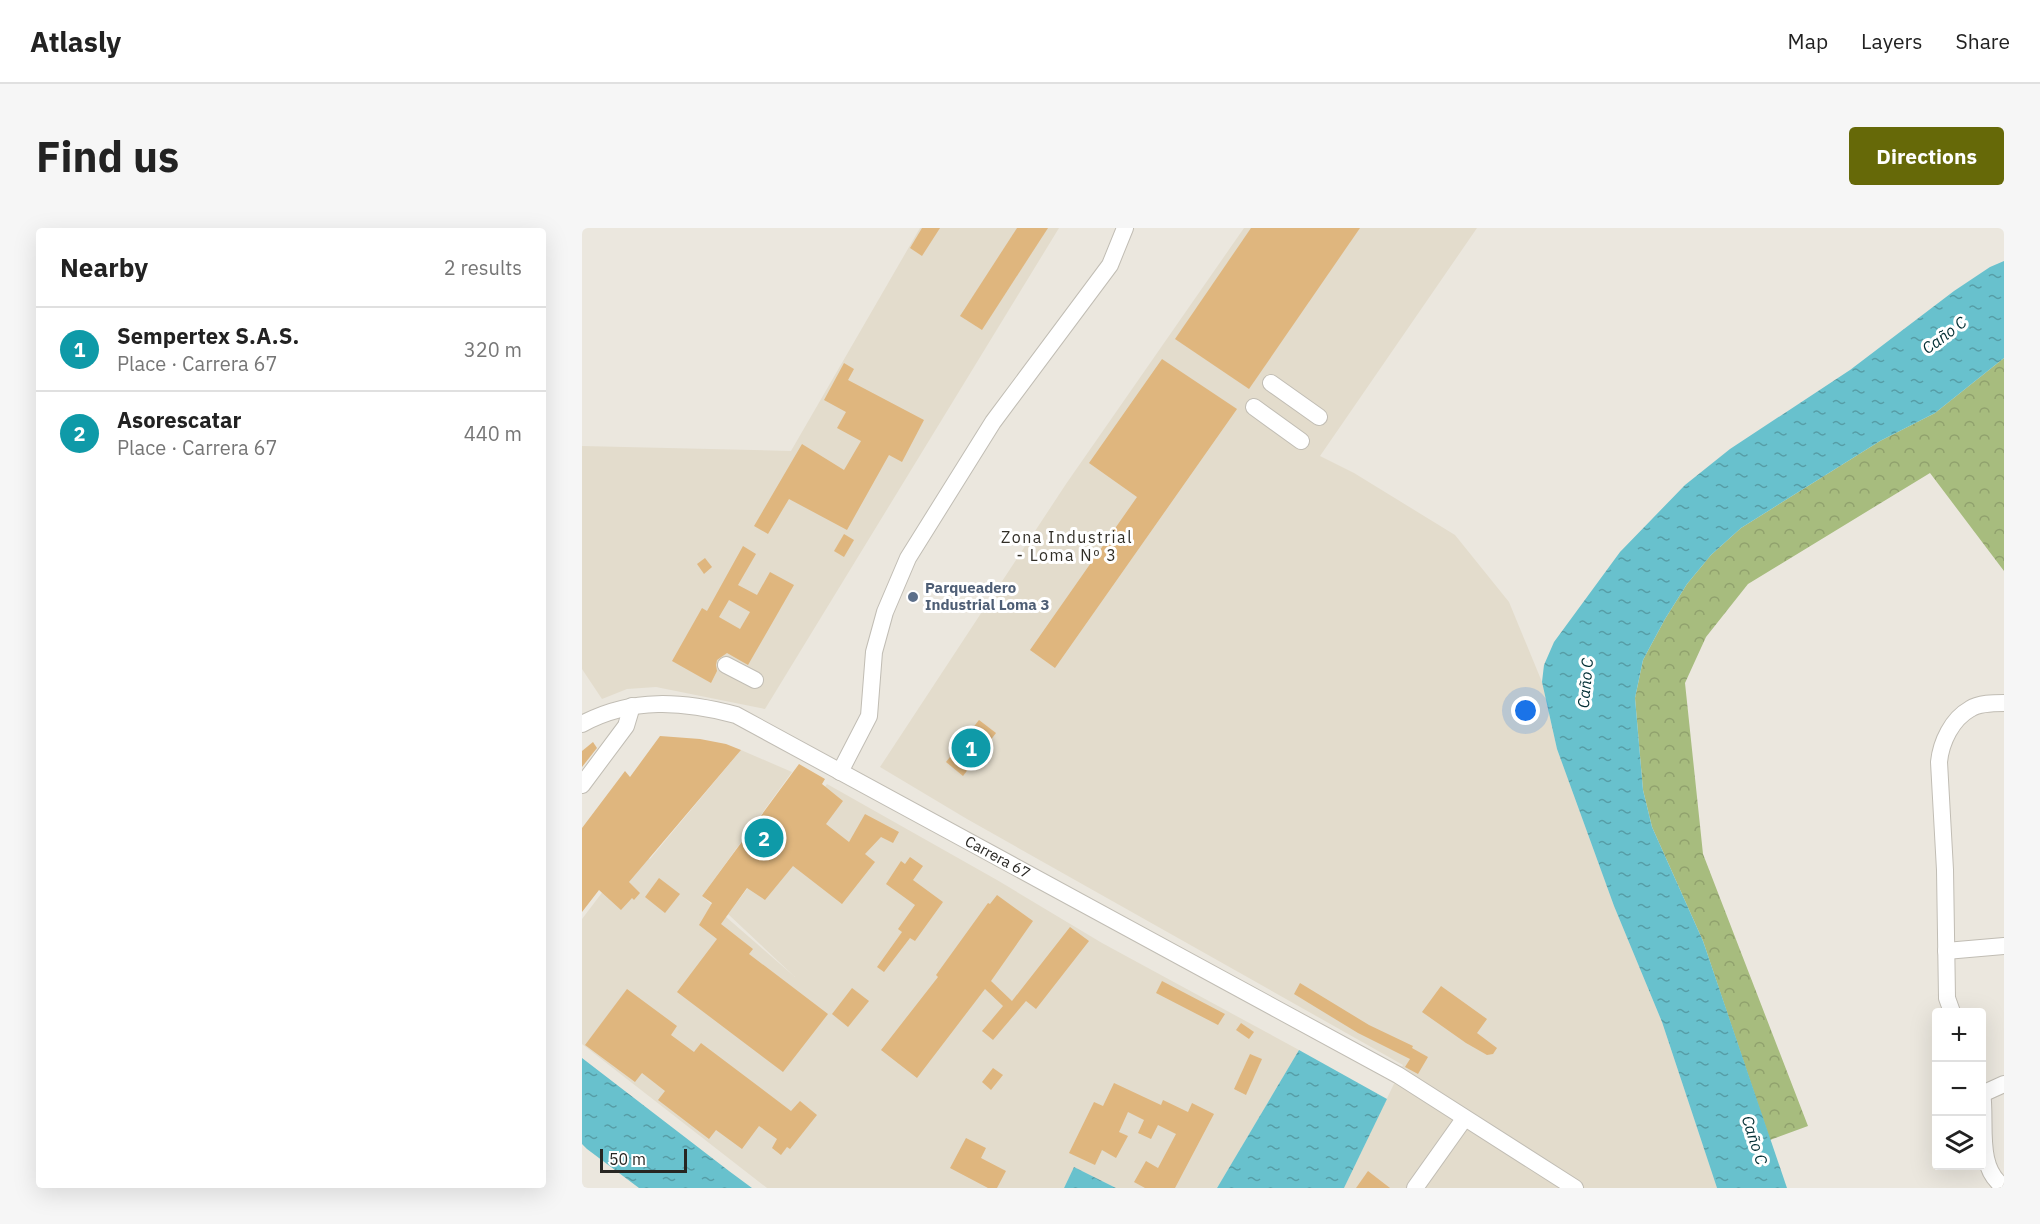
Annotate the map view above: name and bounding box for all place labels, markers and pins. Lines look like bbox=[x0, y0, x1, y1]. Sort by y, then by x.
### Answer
place label: Parqueadero Industrial Loma 3 bbox=[925, 578, 1049, 614]
marker: Parqueadero Industrial Loma 3 bbox=[906, 590, 920, 604]
pin: 1 bbox=[952, 726, 990, 770]
pin: 2 bbox=[744, 816, 783, 860]

